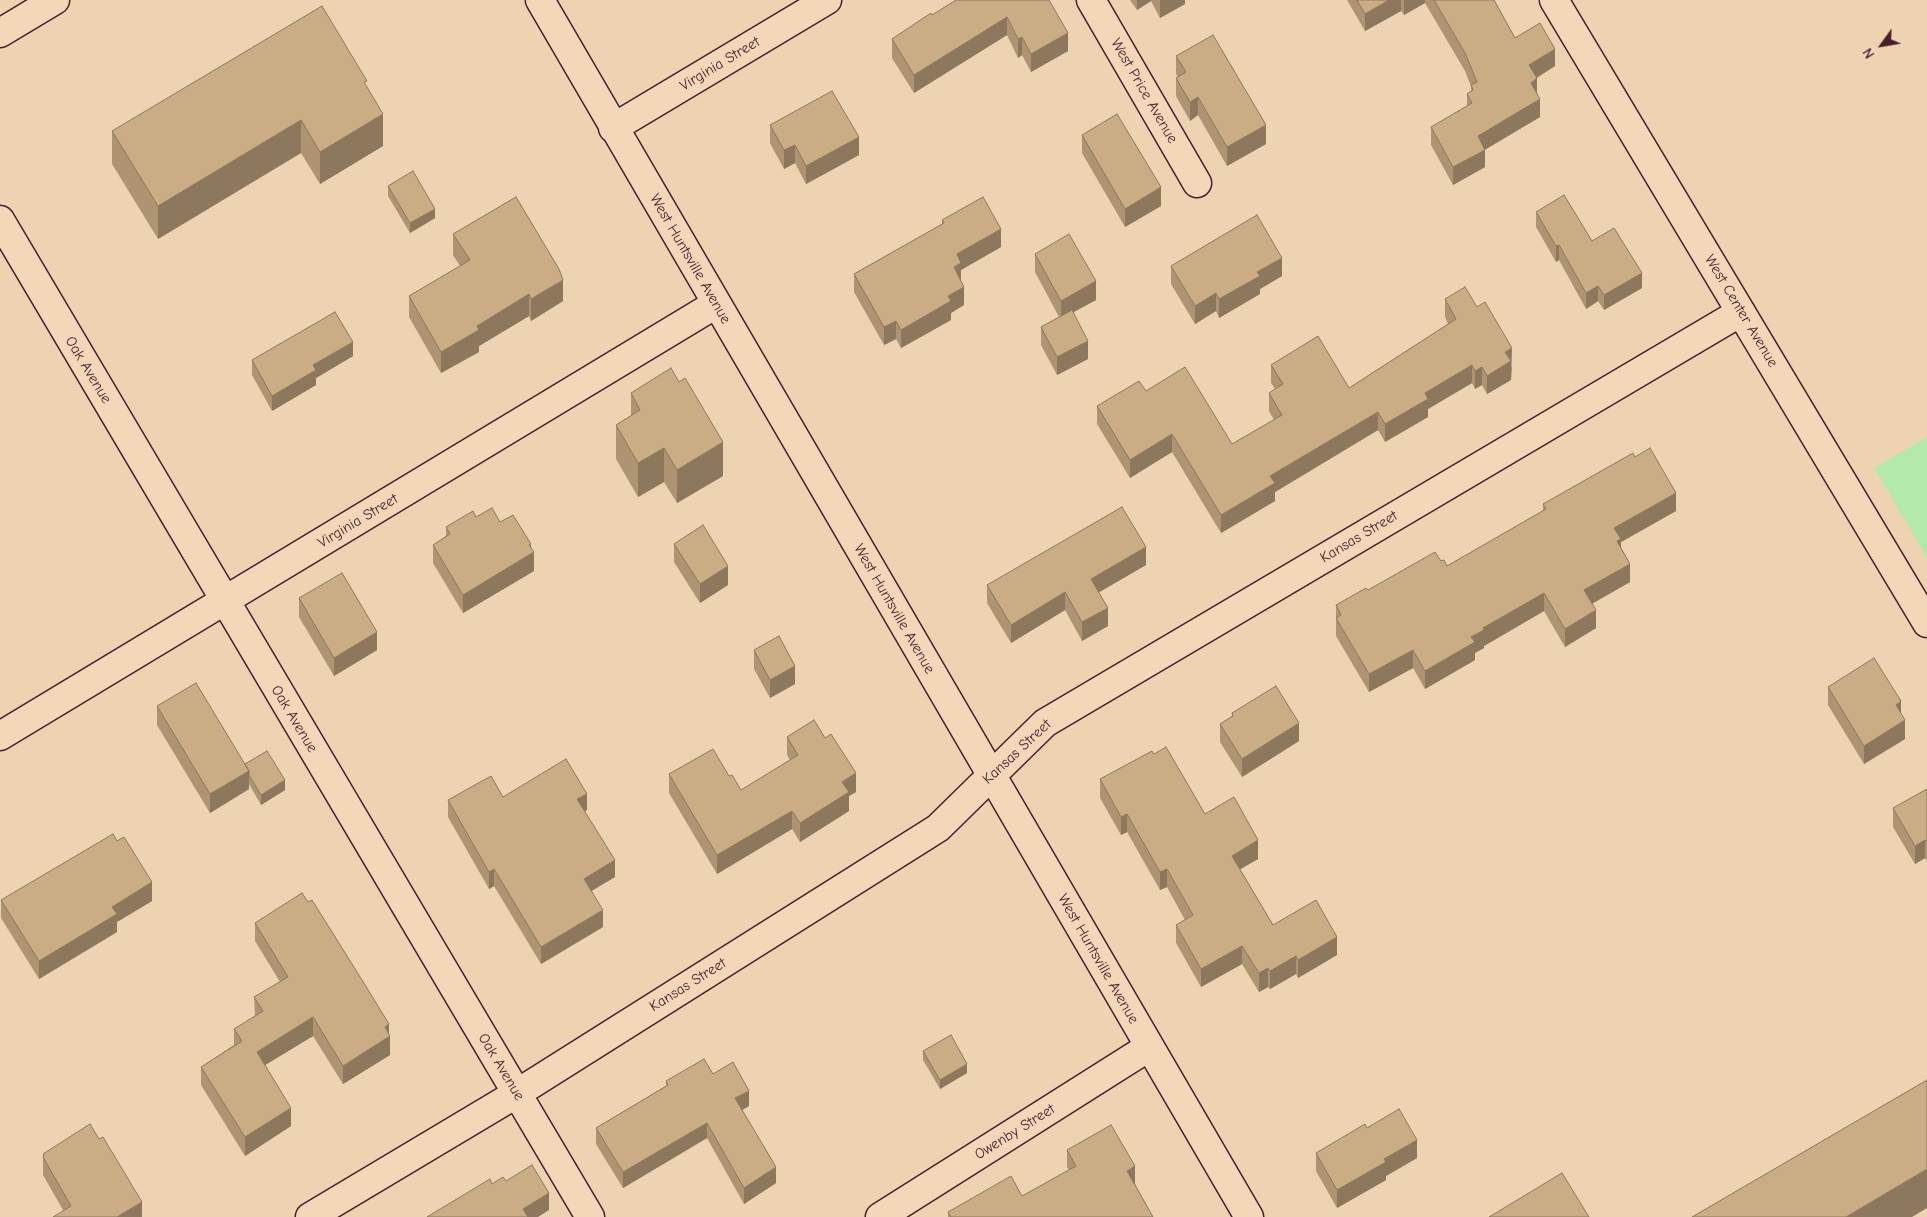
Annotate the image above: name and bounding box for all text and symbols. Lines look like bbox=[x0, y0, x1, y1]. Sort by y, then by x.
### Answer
north arrow bbox=[1857, 20, 1907, 70]
street label: Virginia Street bbox=[677, 33, 763, 95]
street label: West Price Avenue bbox=[1107, 35, 1181, 147]
text: N bbox=[1859, 45, 1878, 62]
street label: West Huntsville Avenue bbox=[646, 191, 734, 327]
street label: West Center Avenue bbox=[1700, 251, 1782, 371]
street label: Oak Avenue bbox=[61, 333, 115, 407]
street label: Virginia Street bbox=[315, 490, 401, 552]
street label: Kansas Street bbox=[1317, 507, 1401, 567]
street label: West Huntsville Avenue bbox=[850, 541, 938, 677]
street label: Oak Avenue bbox=[267, 682, 321, 756]
street label: Kansas Street bbox=[979, 716, 1055, 788]
street label: West Huntsville Avenue bbox=[1054, 891, 1142, 1027]
street label: Kansas Street bbox=[646, 954, 730, 1016]
street label: Oak Avenue bbox=[474, 1030, 528, 1104]
street label: Owenby Street bbox=[971, 1100, 1059, 1164]

